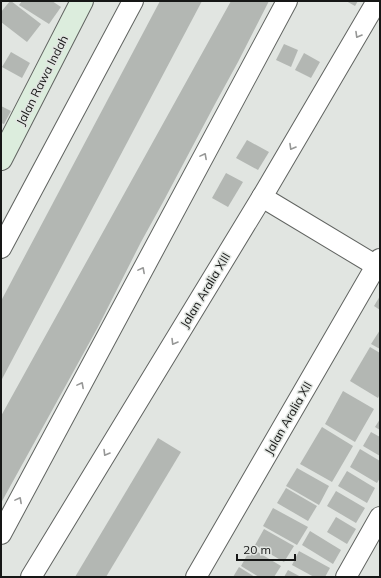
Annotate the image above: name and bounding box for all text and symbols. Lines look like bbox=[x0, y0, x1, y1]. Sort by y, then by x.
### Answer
one-way arrow bbox=[355, 31, 362, 38]
street label: Jalan Rawa Indah bbox=[13, 32, 71, 128]
one-way arrow bbox=[289, 143, 296, 150]
one-way arrow bbox=[199, 153, 206, 160]
street label: Jalan Aralia XIII bbox=[177, 250, 233, 330]
one-way arrow bbox=[138, 267, 145, 275]
one-way arrow bbox=[171, 338, 178, 345]
street label: Jalan Aralia XII bbox=[261, 379, 315, 457]
one-way arrow bbox=[76, 382, 84, 389]
one-way arrow bbox=[104, 449, 111, 456]
one-way arrow bbox=[15, 496, 22, 504]
scale bar bbox=[237, 536, 295, 562]
text: 20 m bbox=[243, 542, 271, 557]

